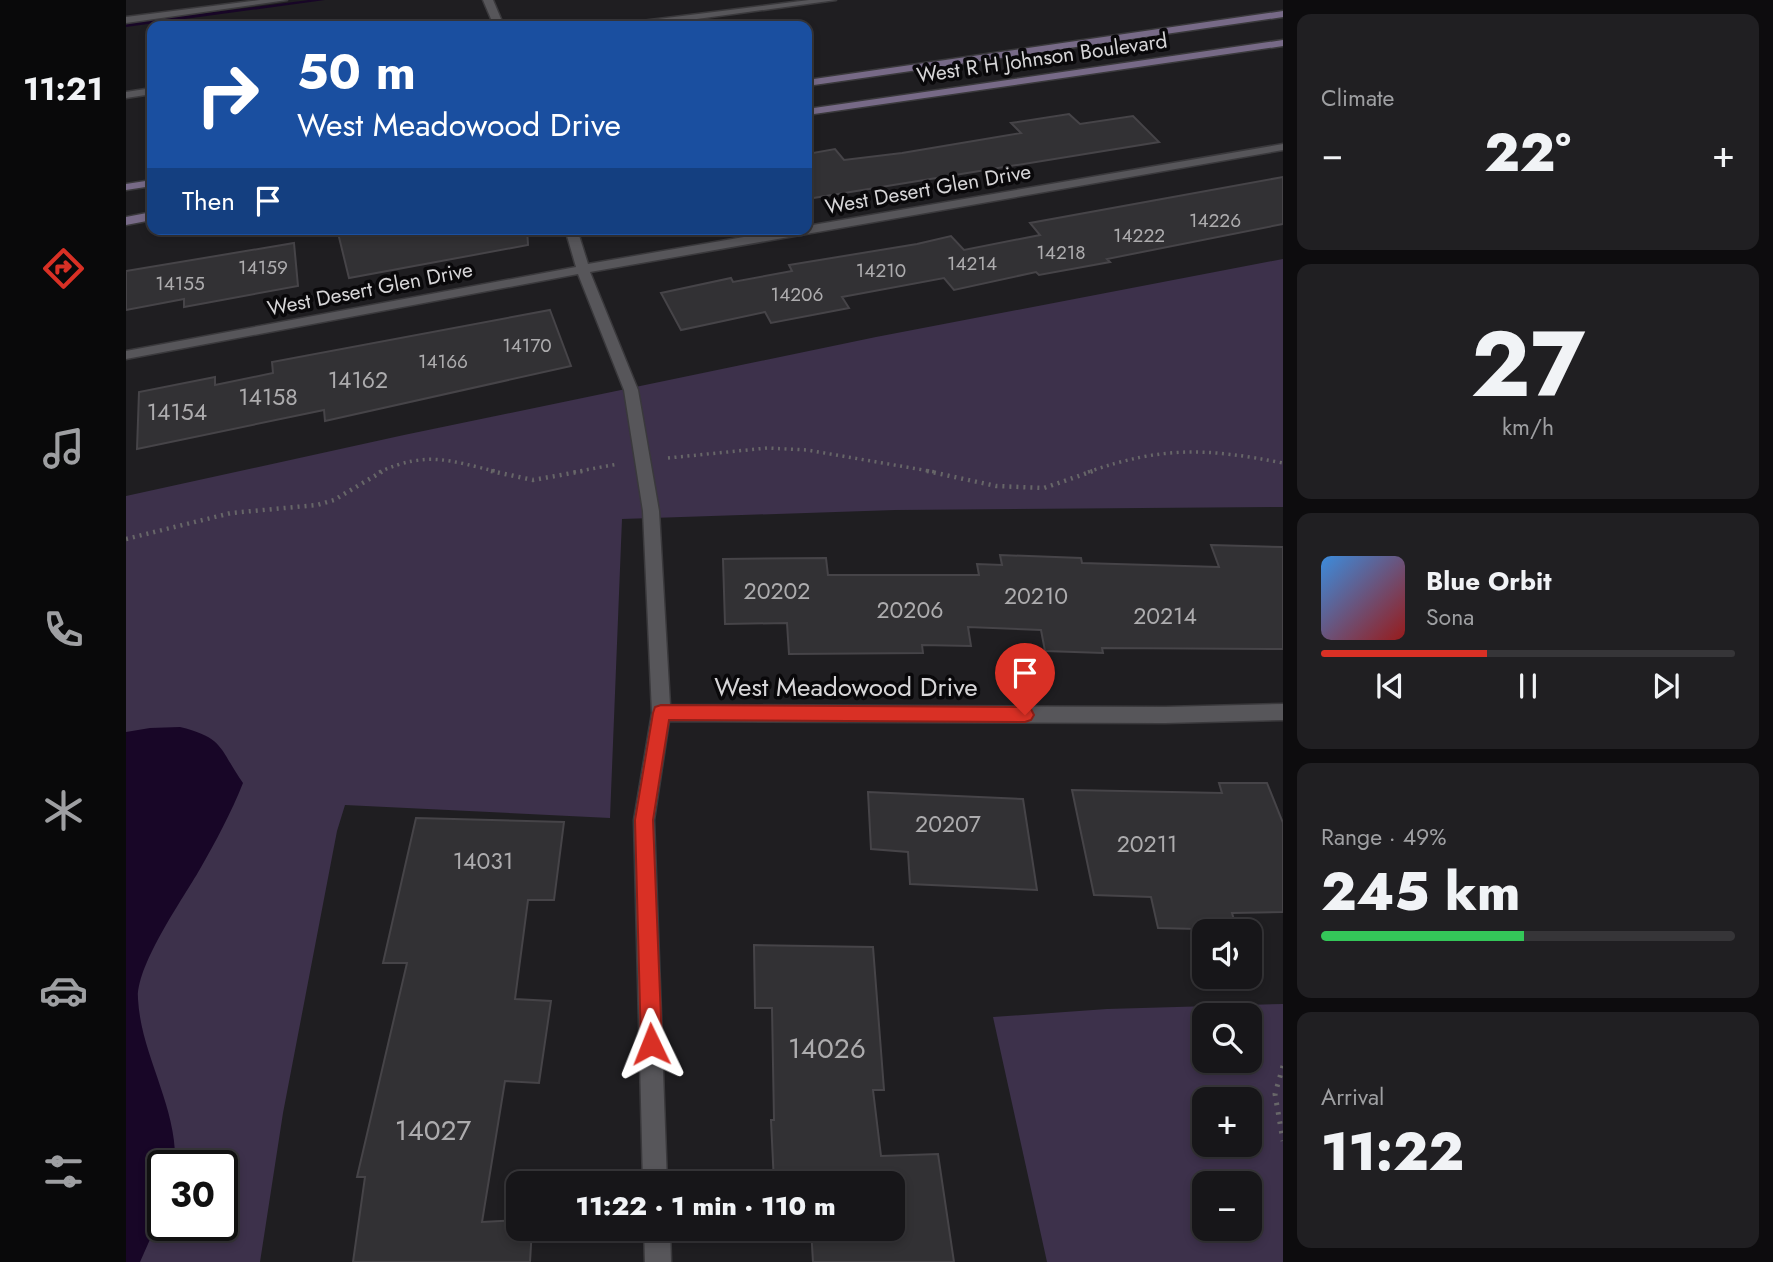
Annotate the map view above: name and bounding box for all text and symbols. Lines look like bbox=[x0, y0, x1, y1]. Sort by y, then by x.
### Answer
street label: West R H Johnson Boulevard bbox=[915, 26, 1169, 90]
text: 50 m bbox=[297, 37, 416, 107]
icon: right bbox=[182, 49, 273, 140]
text: 11:21 bbox=[23, 66, 103, 112]
text: Climate bbox=[1321, 81, 1394, 115]
text: West Meadowood Drive bbox=[297, 102, 621, 148]
text: 22° bbox=[1484, 115, 1571, 191]
text: − bbox=[1321, 126, 1343, 181]
text: + bbox=[1712, 126, 1735, 181]
street label: West Desert Glen Drive bbox=[823, 156, 1033, 222]
text: Then bbox=[182, 182, 235, 220]
icon: arrive bbox=[249, 182, 287, 220]
house number: 14226 bbox=[1189, 207, 1241, 234]
house number: 14222 bbox=[1113, 222, 1165, 249]
house number: 14218 bbox=[1036, 239, 1086, 266]
icon: directions bbox=[39, 244, 88, 293]
house number: 14214 bbox=[947, 250, 997, 277]
house number: 14159 bbox=[238, 254, 288, 281]
street label: West Desert Glen Drive bbox=[265, 254, 475, 324]
house number: 14210 bbox=[856, 257, 906, 284]
house number: 14155 bbox=[155, 270, 205, 297]
house number: 14206 bbox=[771, 281, 823, 308]
text: 27 bbox=[1471, 299, 1585, 430]
house number: 14170 bbox=[502, 332, 552, 359]
house number: 14166 bbox=[418, 348, 468, 375]
house number: 14162 bbox=[328, 363, 388, 397]
house number: 14158 bbox=[238, 380, 298, 414]
house number: 14154 bbox=[147, 395, 207, 429]
text: km/h bbox=[1502, 410, 1554, 444]
icon: music bbox=[39, 424, 88, 473]
text: Blue Orbit bbox=[1426, 562, 1551, 600]
house number: 20202 bbox=[744, 574, 810, 608]
house number: 20210 bbox=[1004, 579, 1068, 613]
house number: 20206 bbox=[876, 593, 944, 627]
house number: 20214 bbox=[1133, 599, 1197, 633]
text: Sona bbox=[1426, 600, 1474, 634]
icon: phone bbox=[39, 605, 88, 654]
pin bbox=[995, 643, 1055, 715]
icon: arrive bbox=[1006, 654, 1044, 692]
icon: previous bbox=[1371, 667, 1409, 705]
icon: pause bbox=[1509, 667, 1547, 705]
icon: next bbox=[1647, 667, 1685, 705]
street label: West Meadowood Drive bbox=[714, 668, 978, 706]
icon: climate bbox=[39, 786, 88, 835]
house number: 20207 bbox=[915, 807, 981, 841]
text: Range · 49% bbox=[1321, 820, 1447, 854]
house number: 20211 bbox=[1117, 827, 1177, 861]
house number: 14031 bbox=[453, 844, 513, 878]
text: 245 km bbox=[1321, 854, 1520, 930]
map controls bbox=[1192, 919, 1262, 1241]
button: sound bbox=[1192, 919, 1262, 989]
icon: car bbox=[39, 966, 88, 1015]
button: search bbox=[1192, 1003, 1262, 1073]
position arrow bbox=[614, 1007, 688, 1081]
house number: 14026 bbox=[788, 1028, 866, 1069]
text: Arrival bbox=[1321, 1080, 1384, 1114]
button: + bbox=[1192, 1087, 1262, 1157]
house number: 14027 bbox=[395, 1110, 471, 1151]
text: 11:22 bbox=[1321, 1114, 1464, 1190]
icon: filters bbox=[39, 1147, 88, 1196]
speed limit sign: 30 bbox=[147, 1150, 238, 1241]
button: − bbox=[1192, 1171, 1262, 1241]
text: 11:22 · 1 min · 110 m bbox=[575, 1187, 836, 1225]

